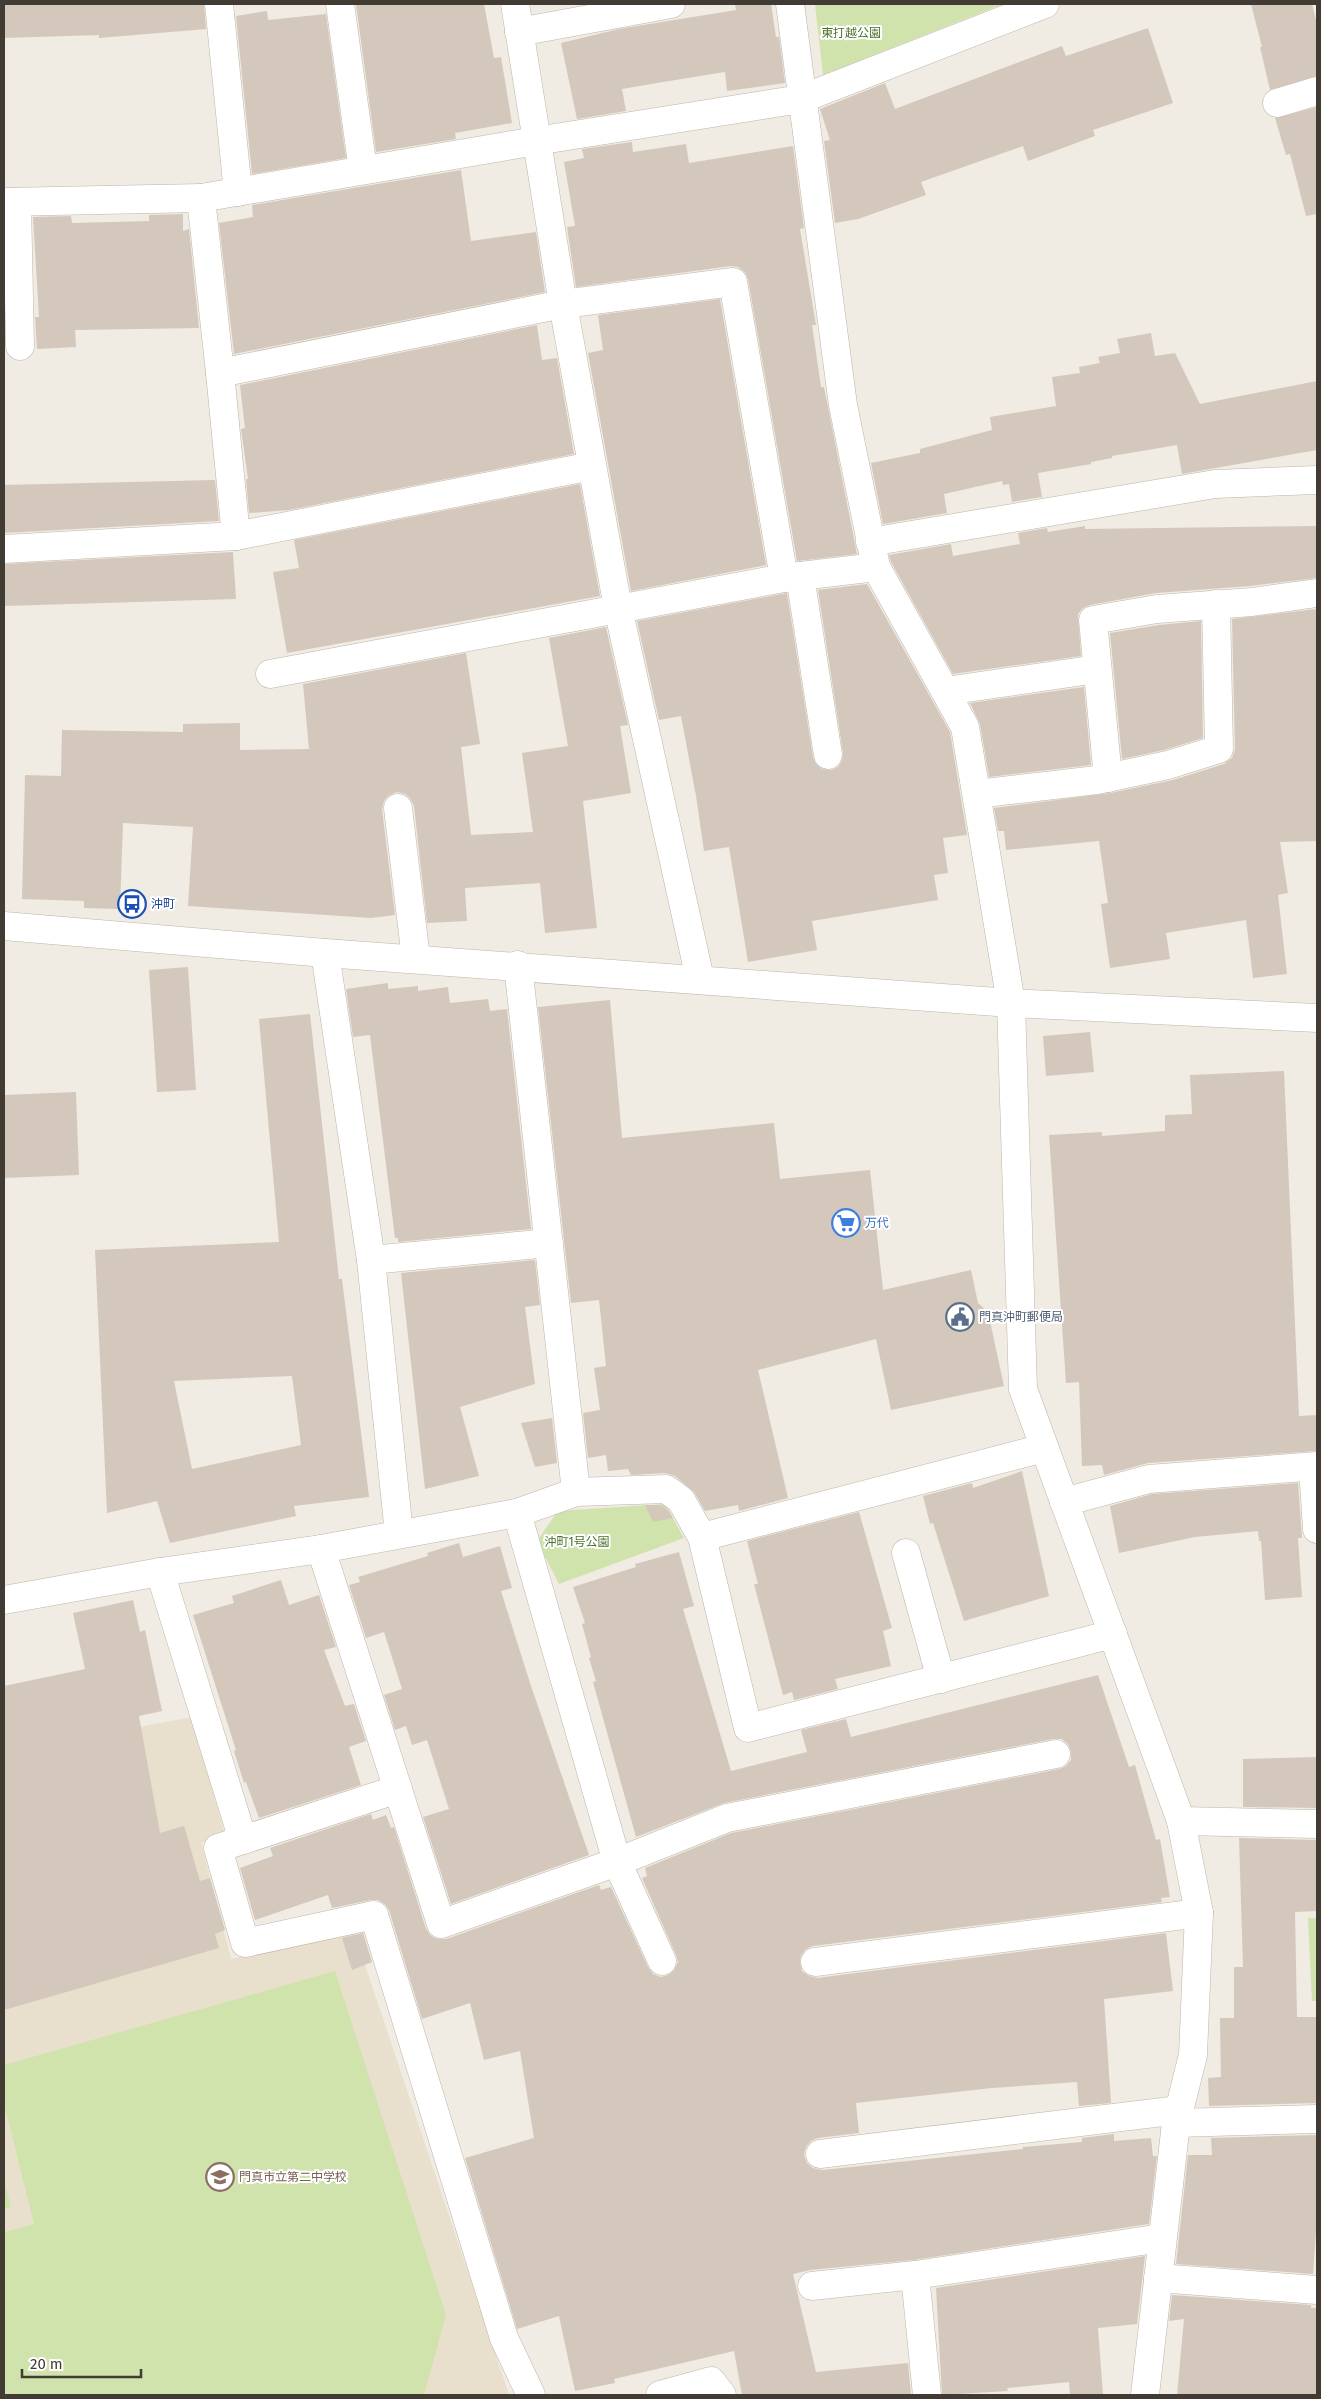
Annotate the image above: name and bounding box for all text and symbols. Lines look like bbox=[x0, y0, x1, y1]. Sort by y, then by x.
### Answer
park label: 東打越公園 bbox=[821, 26, 881, 40]
bus stop icon: 沖町 bbox=[117, 889, 147, 919]
place label: 沖町 bbox=[151, 897, 175, 911]
supermarket icon: 万代 bbox=[831, 1208, 861, 1238]
place label: 万代 bbox=[865, 1216, 889, 1230]
public building icon: 門真沖町郵便局 bbox=[945, 1302, 975, 1332]
place label: 門真沖町郵便局 bbox=[979, 1310, 1063, 1324]
park label: 沖町1号公園 bbox=[544, 1535, 610, 1549]
school or university icon: 門真市立第二中学校 bbox=[205, 2162, 235, 2192]
place label: 門真市立第二中学校 bbox=[239, 2170, 347, 2184]
scale bar bbox=[22, 2346, 141, 2378]
text: 20 m bbox=[30, 2355, 63, 2373]

